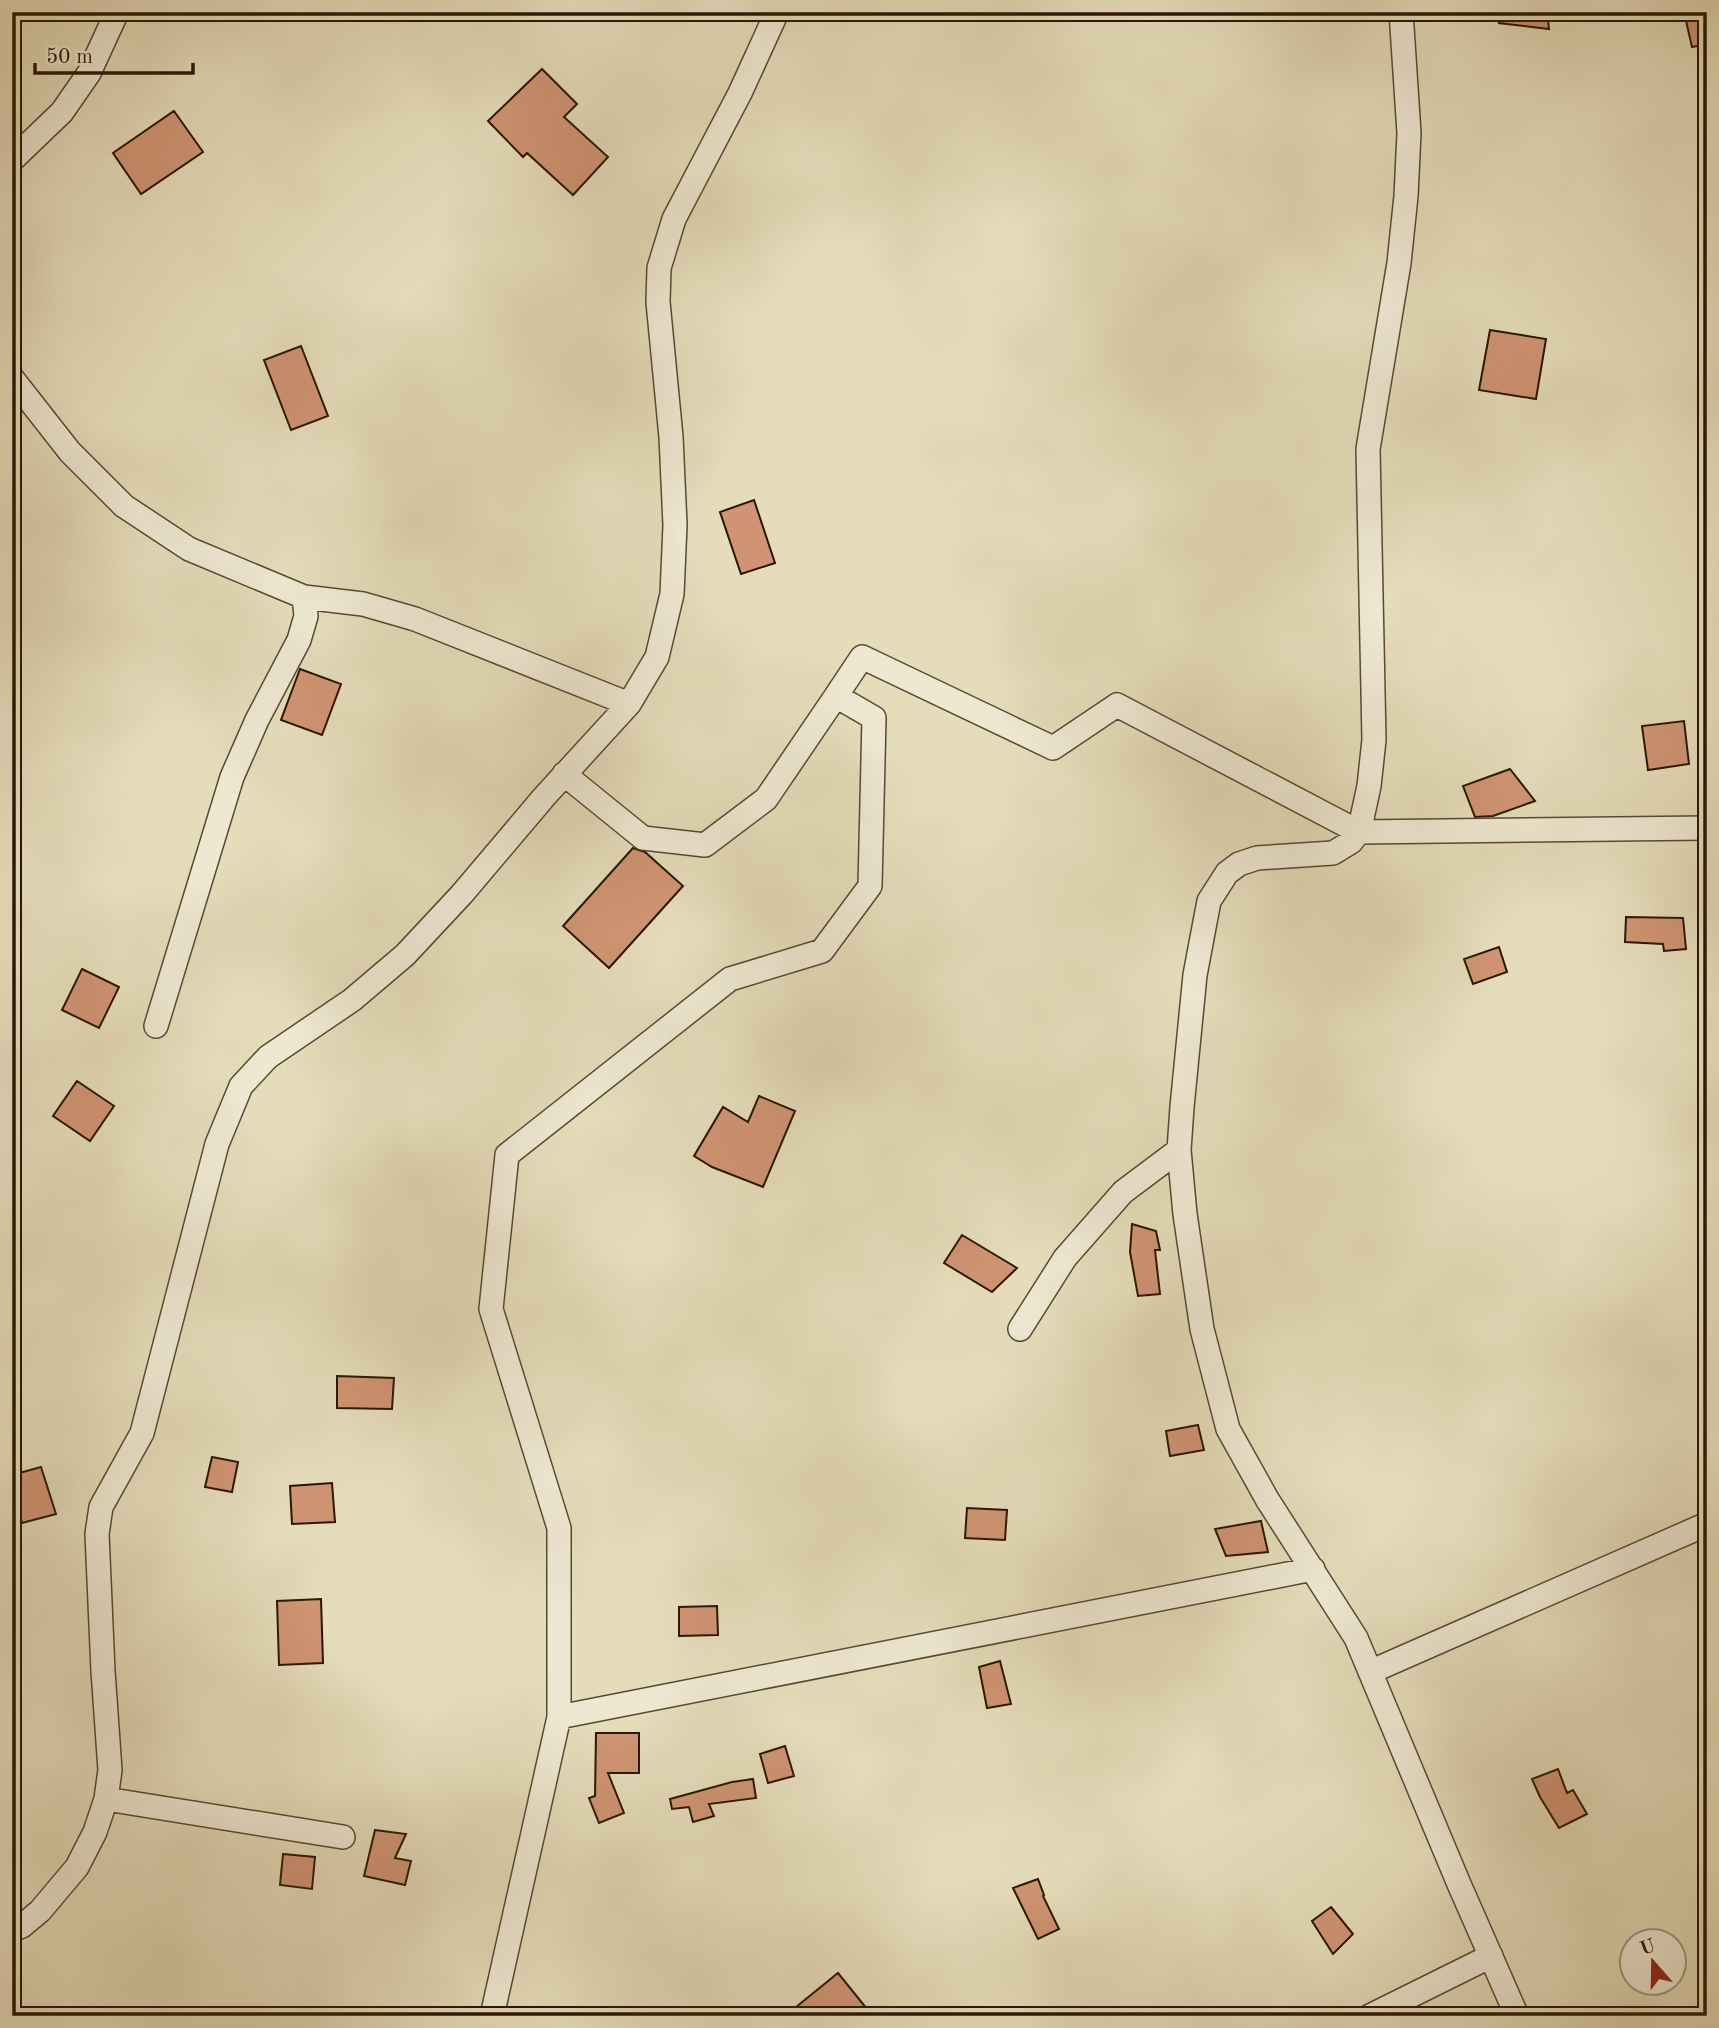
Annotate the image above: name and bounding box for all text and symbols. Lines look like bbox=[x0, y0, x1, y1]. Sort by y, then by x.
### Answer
scale bar bbox=[35, 32, 192, 76]
text: 50 m bbox=[46, 47, 93, 68]
north arrow bbox=[1618, 1926, 1688, 1996]
text: U bbox=[1638, 1937, 1658, 1960]

